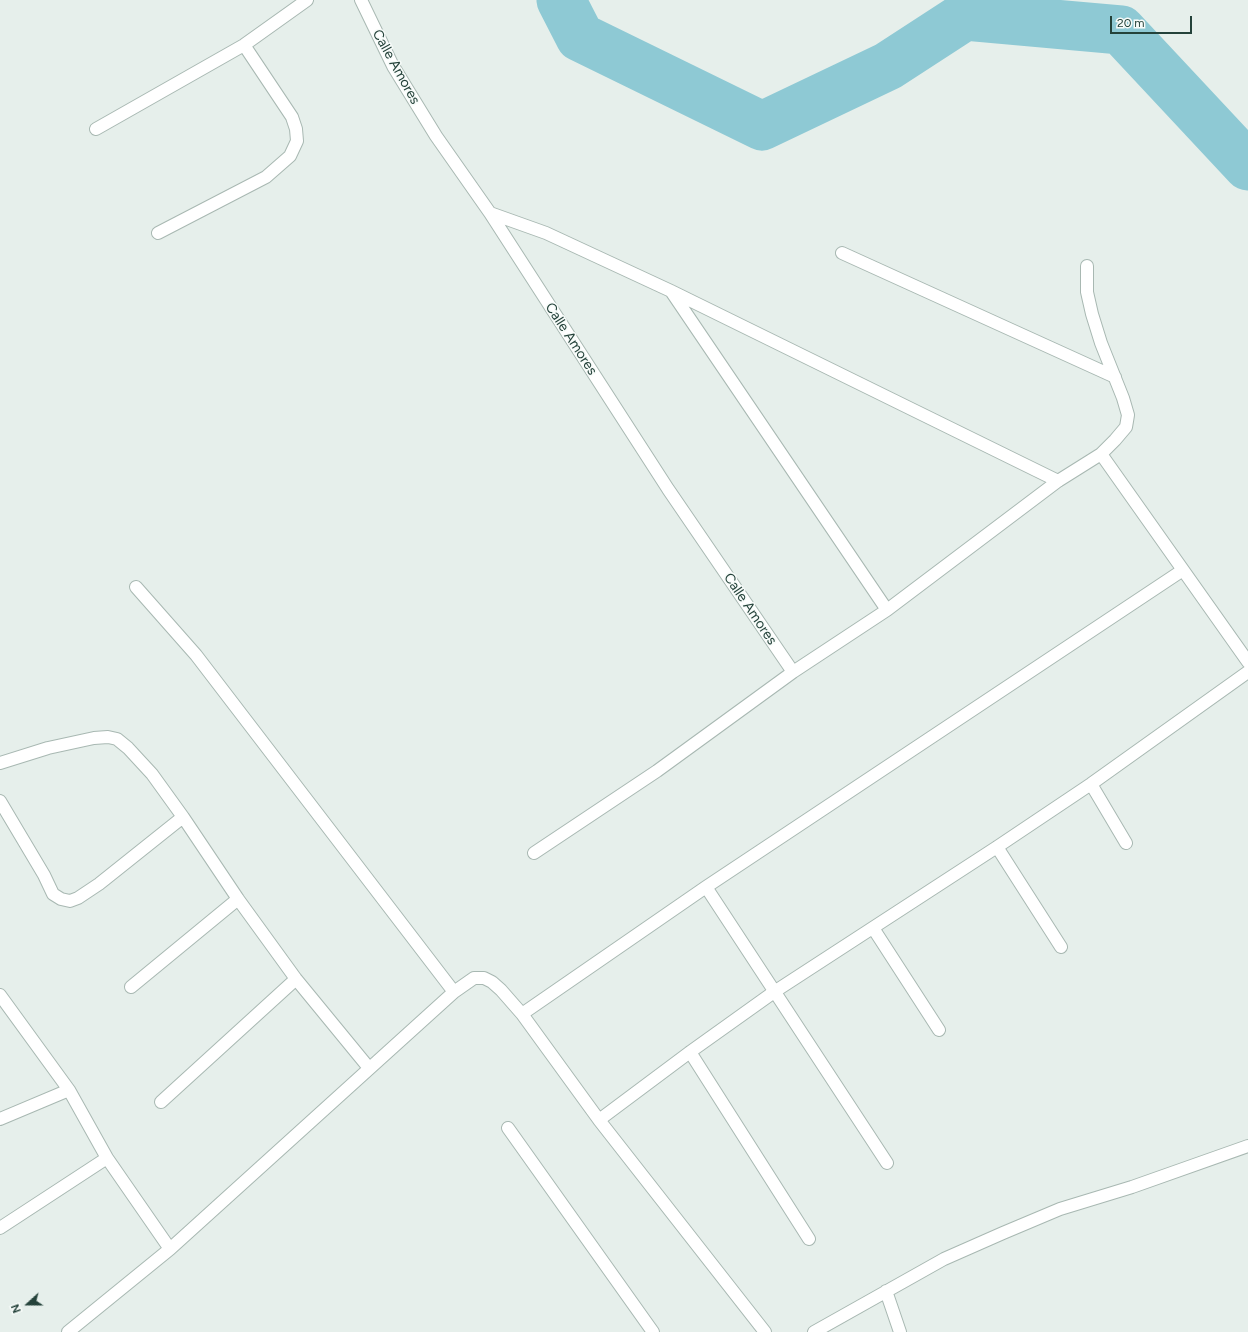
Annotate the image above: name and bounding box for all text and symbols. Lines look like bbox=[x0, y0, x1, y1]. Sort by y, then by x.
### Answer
scale bar bbox=[1112, 8, 1194, 34]
text: 20 m bbox=[1117, 16, 1145, 30]
street label: Calle Amores bbox=[369, 27, 423, 107]
street label: Calle Amores bbox=[541, 300, 601, 378]
street label: Calle Amores bbox=[720, 570, 780, 648]
north arrow bbox=[8, 1284, 48, 1324]
text: N bbox=[9, 1302, 24, 1315]

